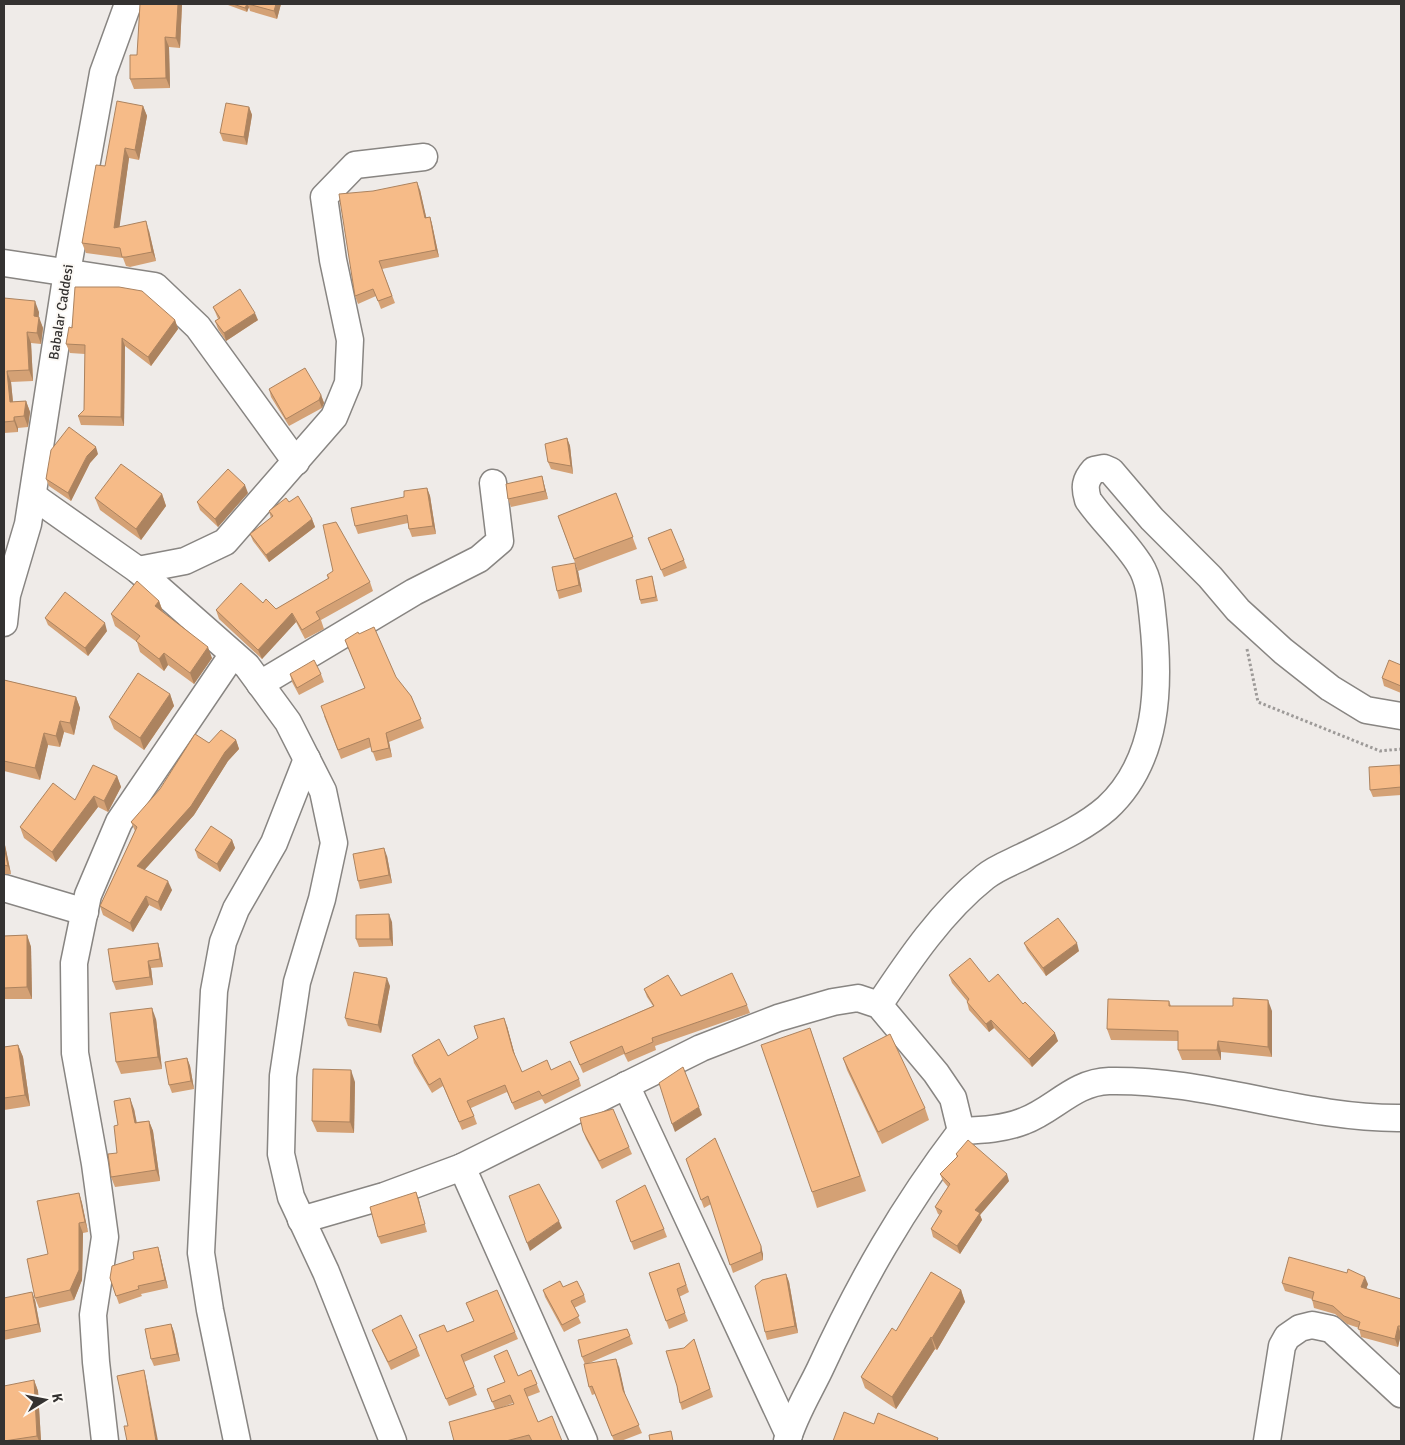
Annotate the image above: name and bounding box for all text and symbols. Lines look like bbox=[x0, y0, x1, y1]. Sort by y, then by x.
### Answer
street label: Babalar Caddesi bbox=[45, 263, 77, 361]
north arrow bbox=[20, 1375, 70, 1425]
text: K bbox=[48, 1392, 66, 1404]

